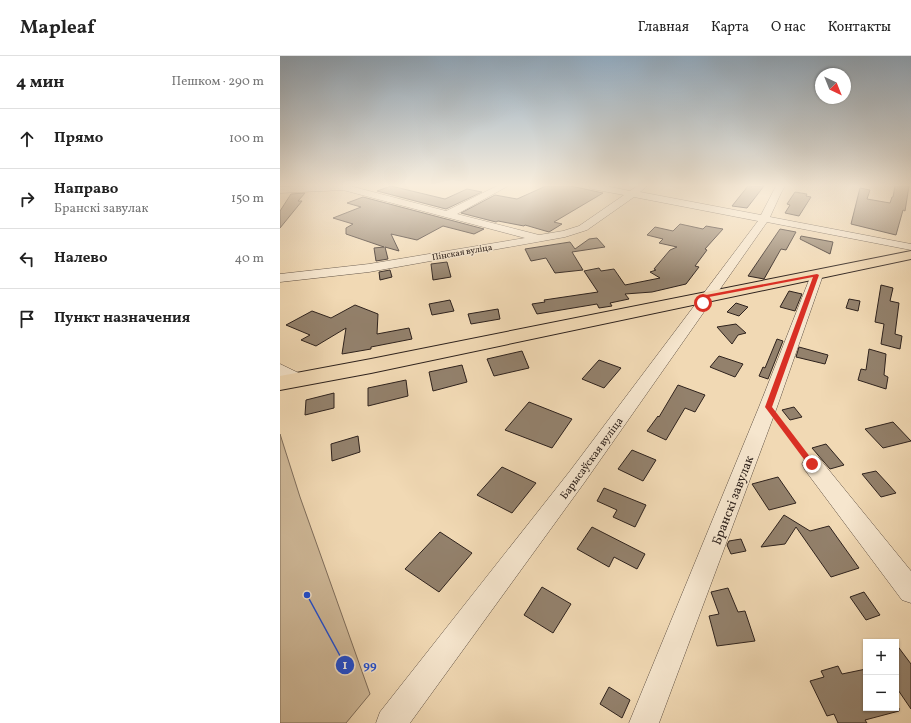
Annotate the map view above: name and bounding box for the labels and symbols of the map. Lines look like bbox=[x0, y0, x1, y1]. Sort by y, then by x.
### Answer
north arrow bbox=[815, 68, 851, 104]
street label: Пінская вуліца bbox=[431, 241, 494, 264]
route start bbox=[694, 294, 712, 312]
street label: Барысаўская вуліца bbox=[557, 414, 627, 503]
street label: Бранскі завулак bbox=[709, 453, 759, 548]
route end bbox=[803, 455, 821, 473]
callout: 99 bbox=[335, 653, 385, 677]
text: 1 bbox=[343, 658, 348, 674]
text: 99 bbox=[363, 658, 377, 674]

